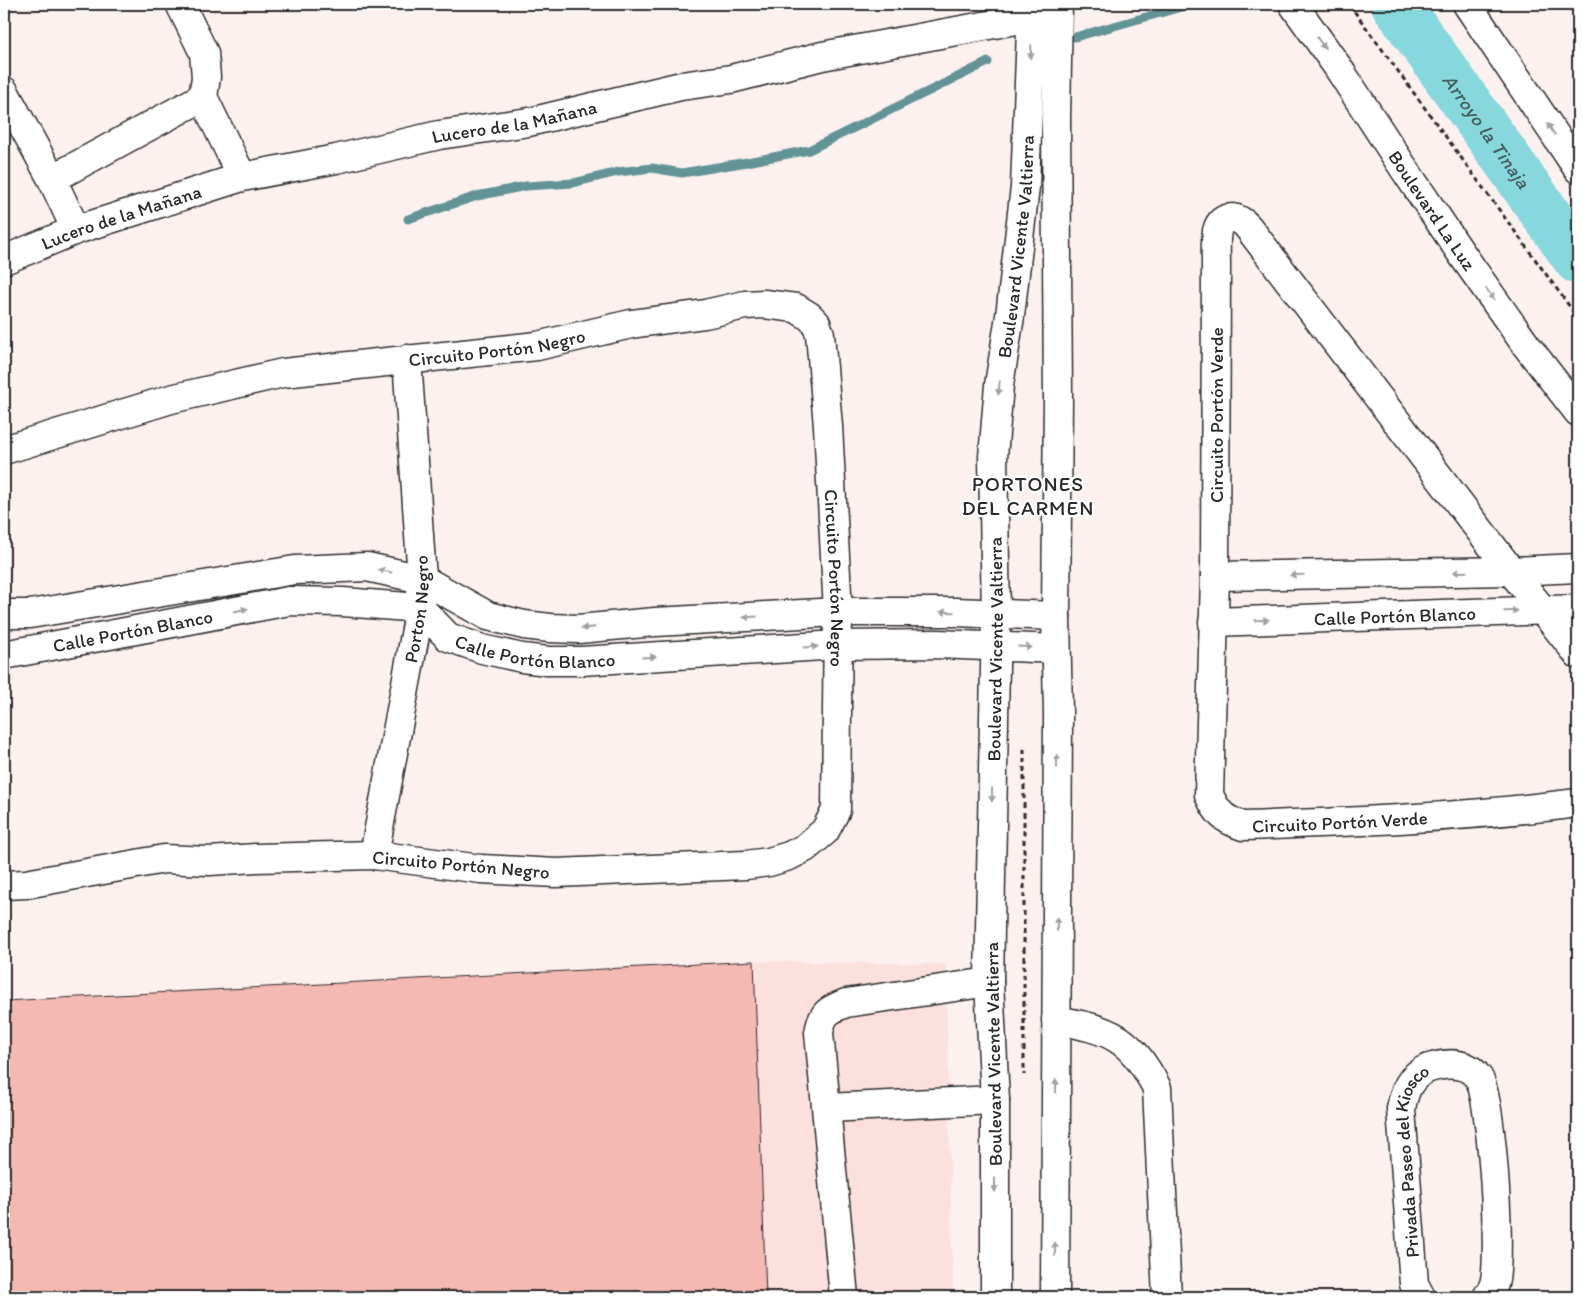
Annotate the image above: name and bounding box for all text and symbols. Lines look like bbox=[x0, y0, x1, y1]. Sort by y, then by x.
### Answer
one-way arrow bbox=[1316, 36, 1326, 50]
one-way arrow bbox=[1027, 45, 1035, 61]
water label: Arroyo la Tinaja bbox=[1438, 69, 1536, 194]
street label: Lucero de la Mañana bbox=[429, 95, 599, 148]
one-way arrow bbox=[1546, 122, 1556, 135]
street label: Boulevard Vicente Valtierra bbox=[992, 135, 1039, 360]
street label: Boulevard La Luz bbox=[1383, 146, 1481, 275]
street label: Lucero de la Mañana bbox=[38, 180, 204, 255]
one-way arrow bbox=[1485, 287, 1495, 301]
street label: Circuito Portón Negro bbox=[407, 324, 587, 372]
street label: Circuito Portón Verde bbox=[1205, 327, 1228, 503]
one-way arrow bbox=[995, 380, 1003, 396]
district label: PORTONES DEL CARMEN bbox=[962, 471, 1094, 520]
street label: Circuito Portón Negro bbox=[819, 489, 849, 667]
street label: Boulevard Vicente Valtierra bbox=[982, 537, 1008, 762]
street label: Porton Negro bbox=[399, 555, 434, 665]
one-way arrow bbox=[377, 567, 392, 575]
one-way arrow bbox=[1451, 568, 1467, 576]
one-way arrow bbox=[1289, 571, 1305, 579]
street label: Calle Portón Blanco bbox=[1313, 602, 1476, 630]
street label: Calle Portón Blanco bbox=[51, 605, 215, 658]
one-way arrow bbox=[233, 606, 248, 614]
one-way arrow bbox=[939, 607, 955, 615]
one-way arrow bbox=[1504, 607, 1520, 615]
one-way arrow bbox=[741, 613, 757, 621]
one-way arrow bbox=[1254, 616, 1270, 624]
one-way arrow bbox=[579, 624, 595, 632]
street label: Calle Portón Blanco bbox=[452, 629, 616, 673]
one-way arrow bbox=[803, 642, 819, 650]
one-way arrow bbox=[1017, 643, 1033, 651]
one-way arrow bbox=[641, 652, 657, 660]
one-way arrow bbox=[1053, 753, 1061, 769]
one-way arrow bbox=[988, 788, 996, 804]
street label: Circuito Portón Verde bbox=[1252, 806, 1428, 838]
street label: Circuito Portón Negro bbox=[371, 845, 551, 884]
one-way arrow bbox=[1053, 915, 1061, 931]
street label: Boulevard Vicente Valtierra bbox=[980, 942, 1007, 1166]
street label: Privada Paseo del Kiosco bbox=[1390, 1059, 1433, 1259]
one-way arrow bbox=[1052, 1078, 1060, 1094]
one-way arrow bbox=[991, 1177, 999, 1193]
one-way arrow bbox=[1051, 1240, 1059, 1256]

